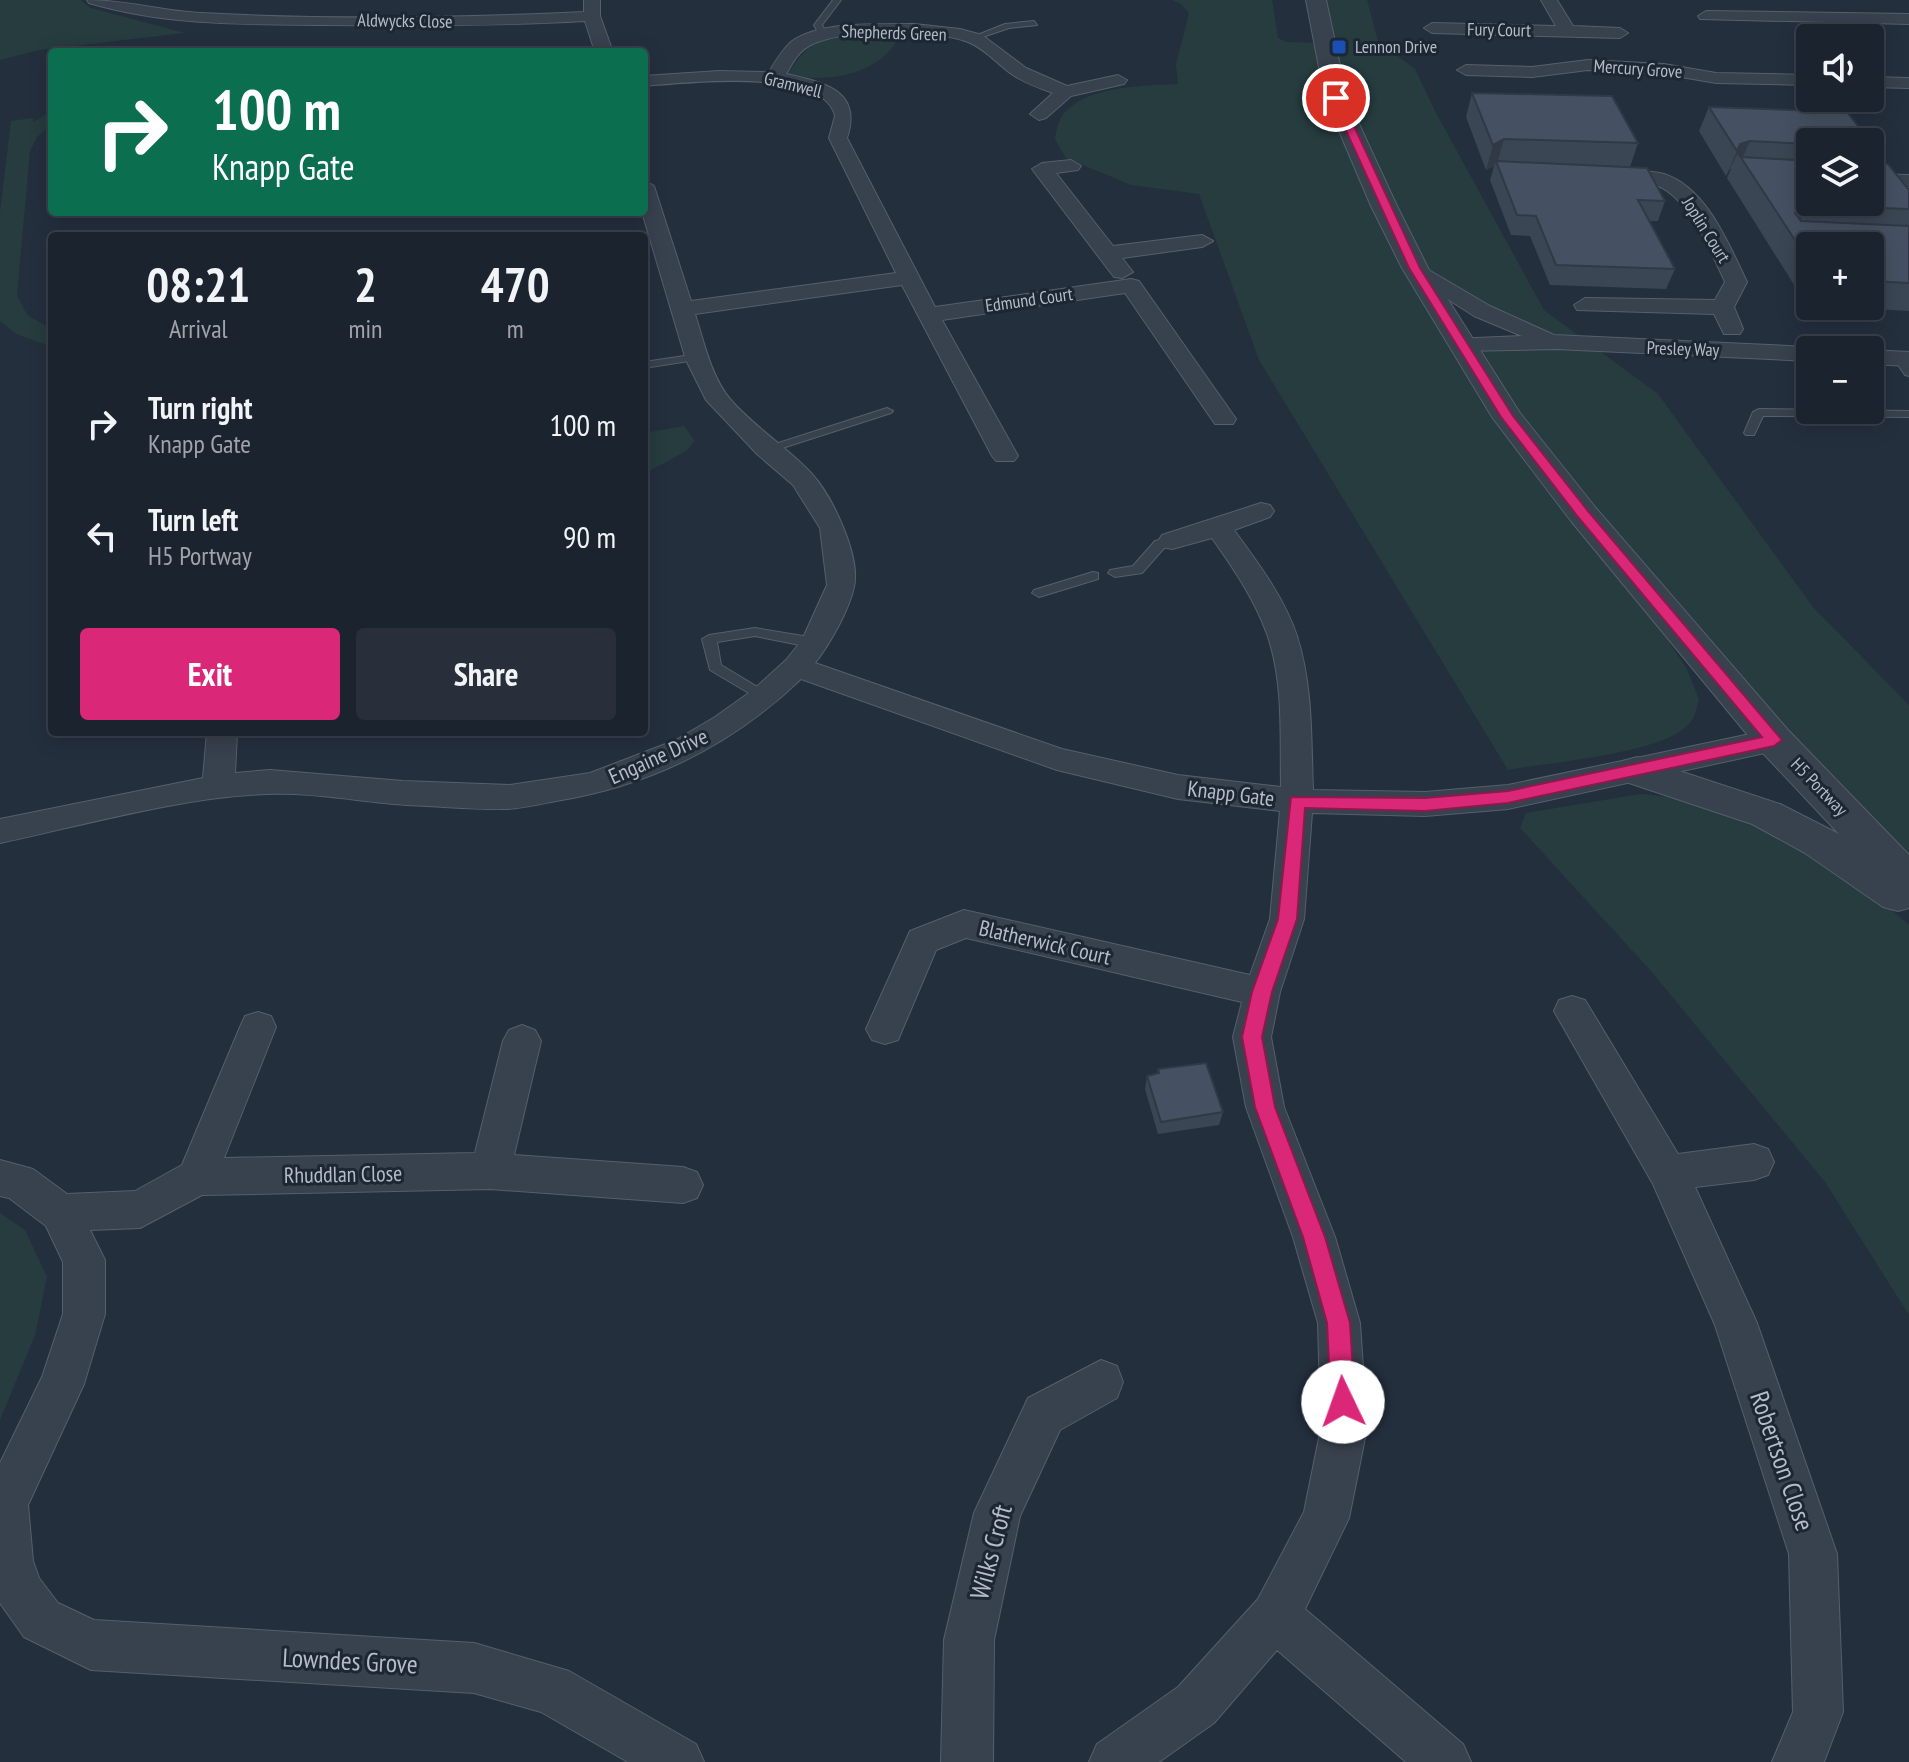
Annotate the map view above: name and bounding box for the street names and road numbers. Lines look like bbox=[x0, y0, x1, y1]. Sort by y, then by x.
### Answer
street label: Aldwycks Close bbox=[357, 8, 453, 33]
street label: Fury Court bbox=[1467, 17, 1531, 42]
street label: Shepherds Green bbox=[841, 19, 947, 46]
street label: Mercury Grove bbox=[1593, 54, 1683, 83]
street label: Gramwell bbox=[762, 66, 825, 103]
street label: Joplin Court bbox=[1677, 192, 1736, 267]
street label: Edmund Court bbox=[984, 282, 1074, 317]
street label: Presley Way bbox=[1646, 336, 1720, 361]
street label: Engaine Drive bbox=[604, 722, 712, 790]
street label: H5 Portway bbox=[1786, 753, 1853, 821]
street label: Knapp Gate bbox=[1186, 774, 1276, 812]
street label: Blatherwick Court bbox=[976, 913, 1114, 971]
street label: Rhuddlan Close bbox=[284, 1159, 402, 1189]
street label: Robertson Close bbox=[1743, 1387, 1822, 1535]
street label: Wilks Croft bbox=[962, 1501, 1019, 1603]
street label: Lowndes Grove bbox=[282, 1640, 419, 1681]

